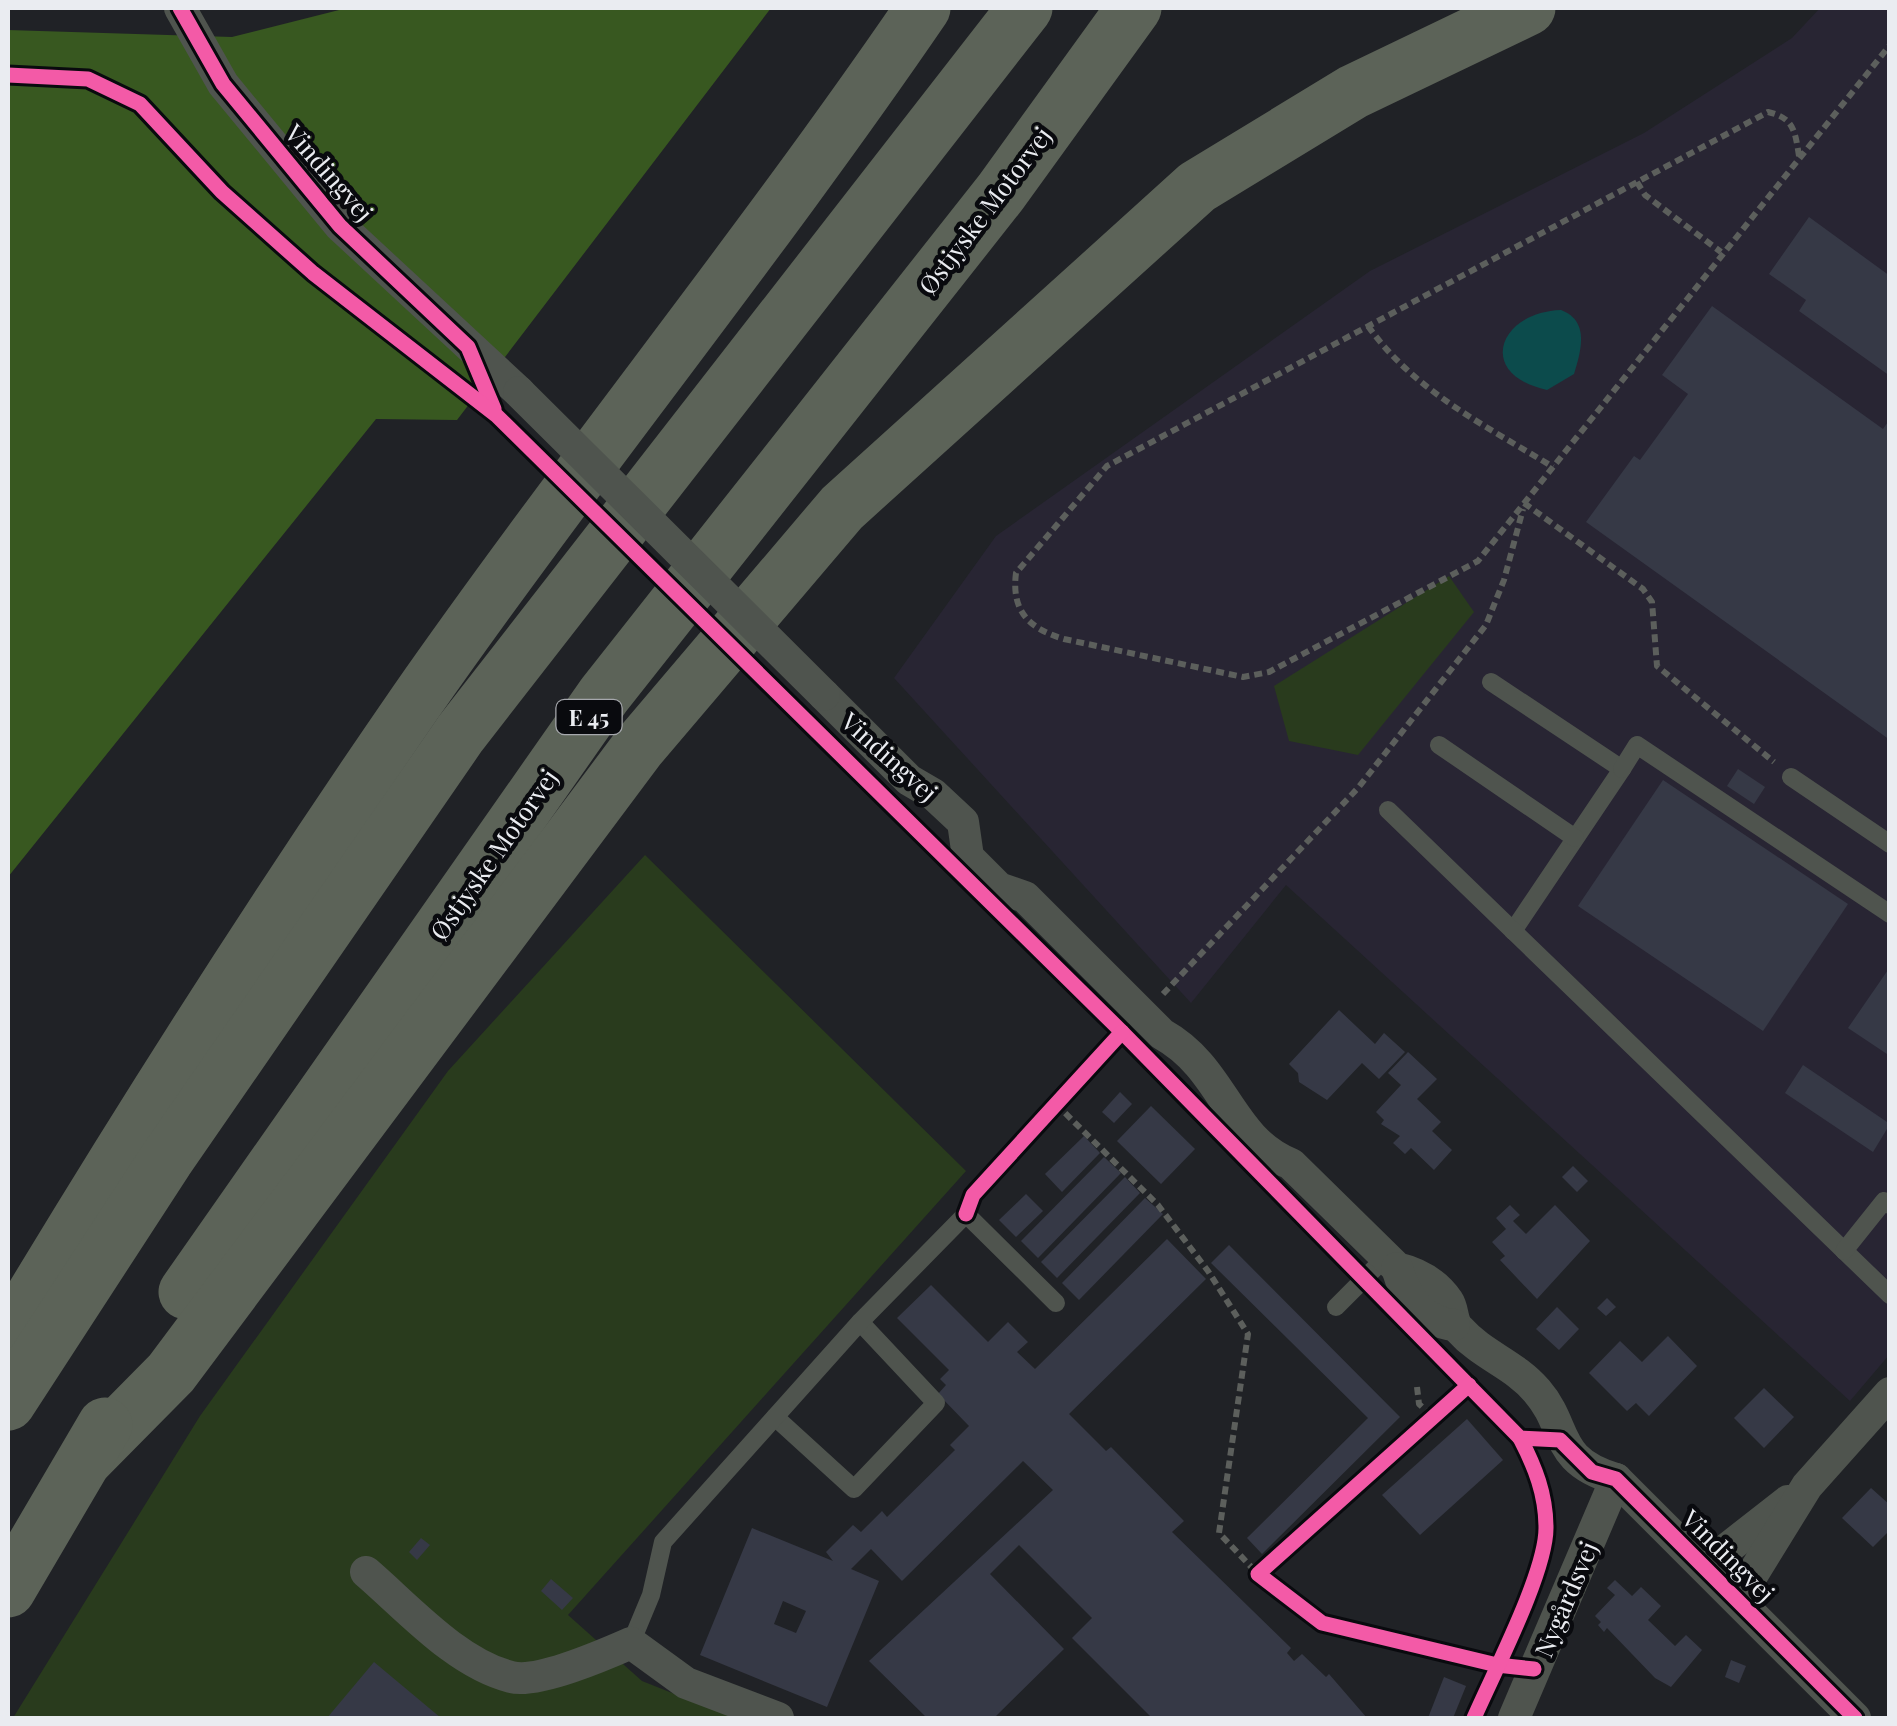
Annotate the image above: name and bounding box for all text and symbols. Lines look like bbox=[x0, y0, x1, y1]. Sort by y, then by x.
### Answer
street label: Vindingvej bbox=[278, 116, 381, 227]
street label: Østjyske Motorvej bbox=[910, 120, 1058, 300]
road number: E 45 bbox=[556, 700, 622, 734]
street label: Vindingvej bbox=[834, 704, 945, 808]
street label: Østjyske Motorvej bbox=[422, 762, 564, 946]
street label: Vindingvej bbox=[1675, 1501, 1782, 1608]
street label: Nygårdsvej bbox=[1526, 1536, 1604, 1662]

